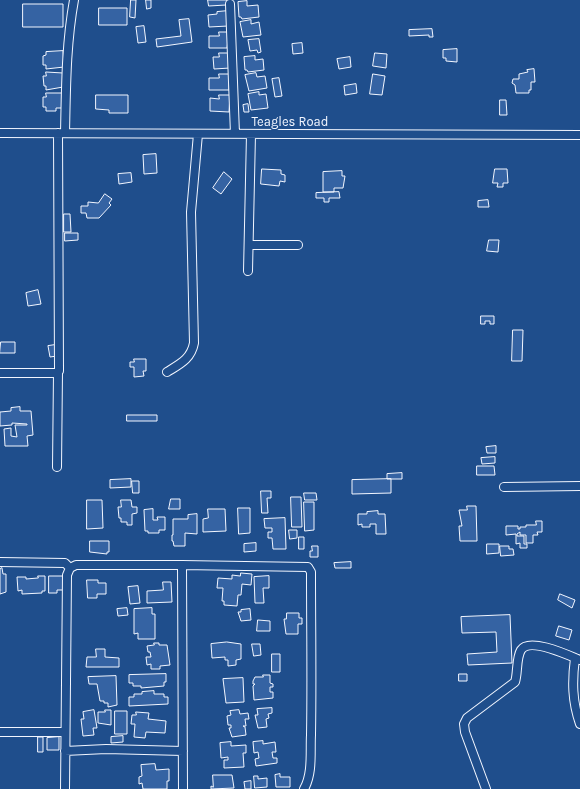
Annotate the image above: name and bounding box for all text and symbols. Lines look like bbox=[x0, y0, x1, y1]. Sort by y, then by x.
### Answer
street label: Teagles Road bbox=[252, 114, 328, 130]

